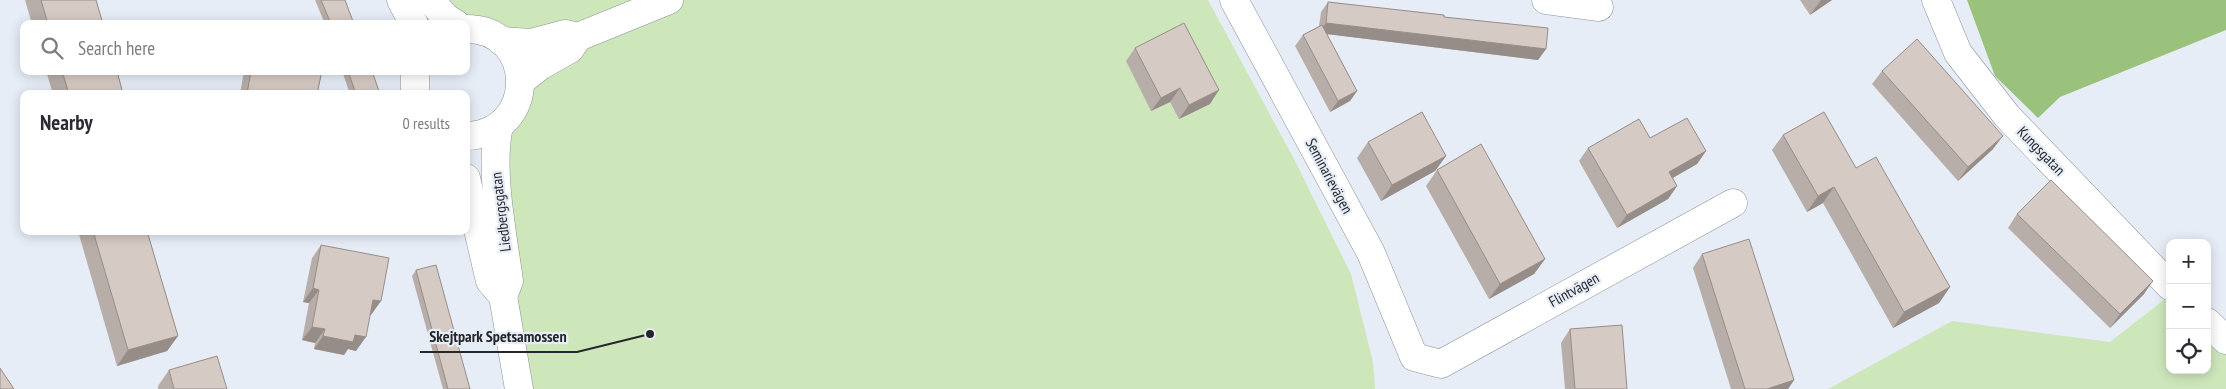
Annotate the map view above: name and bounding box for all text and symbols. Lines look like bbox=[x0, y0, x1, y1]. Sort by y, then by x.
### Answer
search box bbox=[20, 20, 470, 75]
icon: search bbox=[38, 34, 66, 62]
text: Search here bbox=[78, 36, 155, 60]
text: Nearby bbox=[40, 109, 93, 136]
text: 0 results bbox=[403, 113, 450, 133]
street label: Kungsgatan bbox=[2013, 122, 2069, 179]
street label: Seminarievägen bbox=[1302, 135, 1357, 217]
street label: Liedbergsgatan bbox=[486, 171, 515, 253]
map controls bbox=[2166, 239, 2211, 374]
button: + bbox=[2166, 239, 2211, 284]
street label: Flintvägen bbox=[1545, 268, 1602, 311]
button: − bbox=[2166, 284, 2211, 329]
callout: Skejtpark Spetsamossen bbox=[420, 321, 577, 352]
text: Skejtpark Spetsamossen bbox=[429, 326, 567, 346]
button: locate bbox=[2166, 329, 2211, 374]

